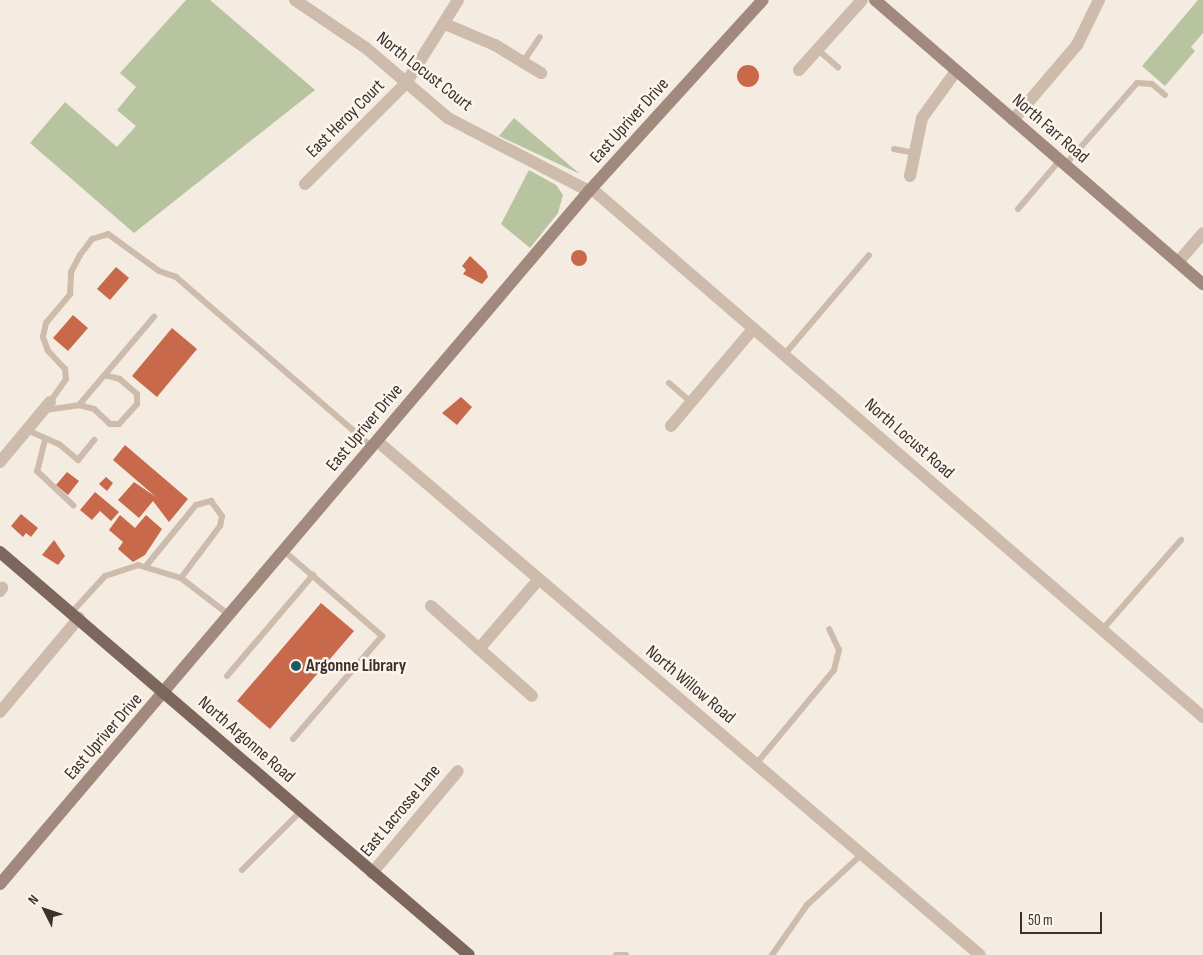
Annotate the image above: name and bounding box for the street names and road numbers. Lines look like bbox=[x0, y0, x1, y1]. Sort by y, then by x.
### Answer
street label: North Locust Court bbox=[372, 28, 476, 116]
street label: East Upriver Drive bbox=[586, 74, 674, 168]
street label: East Heroy Court bbox=[302, 75, 390, 163]
street label: North Farr Road bbox=[1007, 90, 1093, 168]
street label: East Upriver Drive bbox=[322, 380, 408, 476]
street label: North Locust Road bbox=[860, 394, 958, 484]
street label: North Willow Road bbox=[641, 641, 739, 729]
street label: East Upriver Drive bbox=[61, 689, 147, 785]
street label: North Argonne Road bbox=[193, 692, 299, 788]
street label: East Lacrosse Lane bbox=[356, 761, 446, 861]

